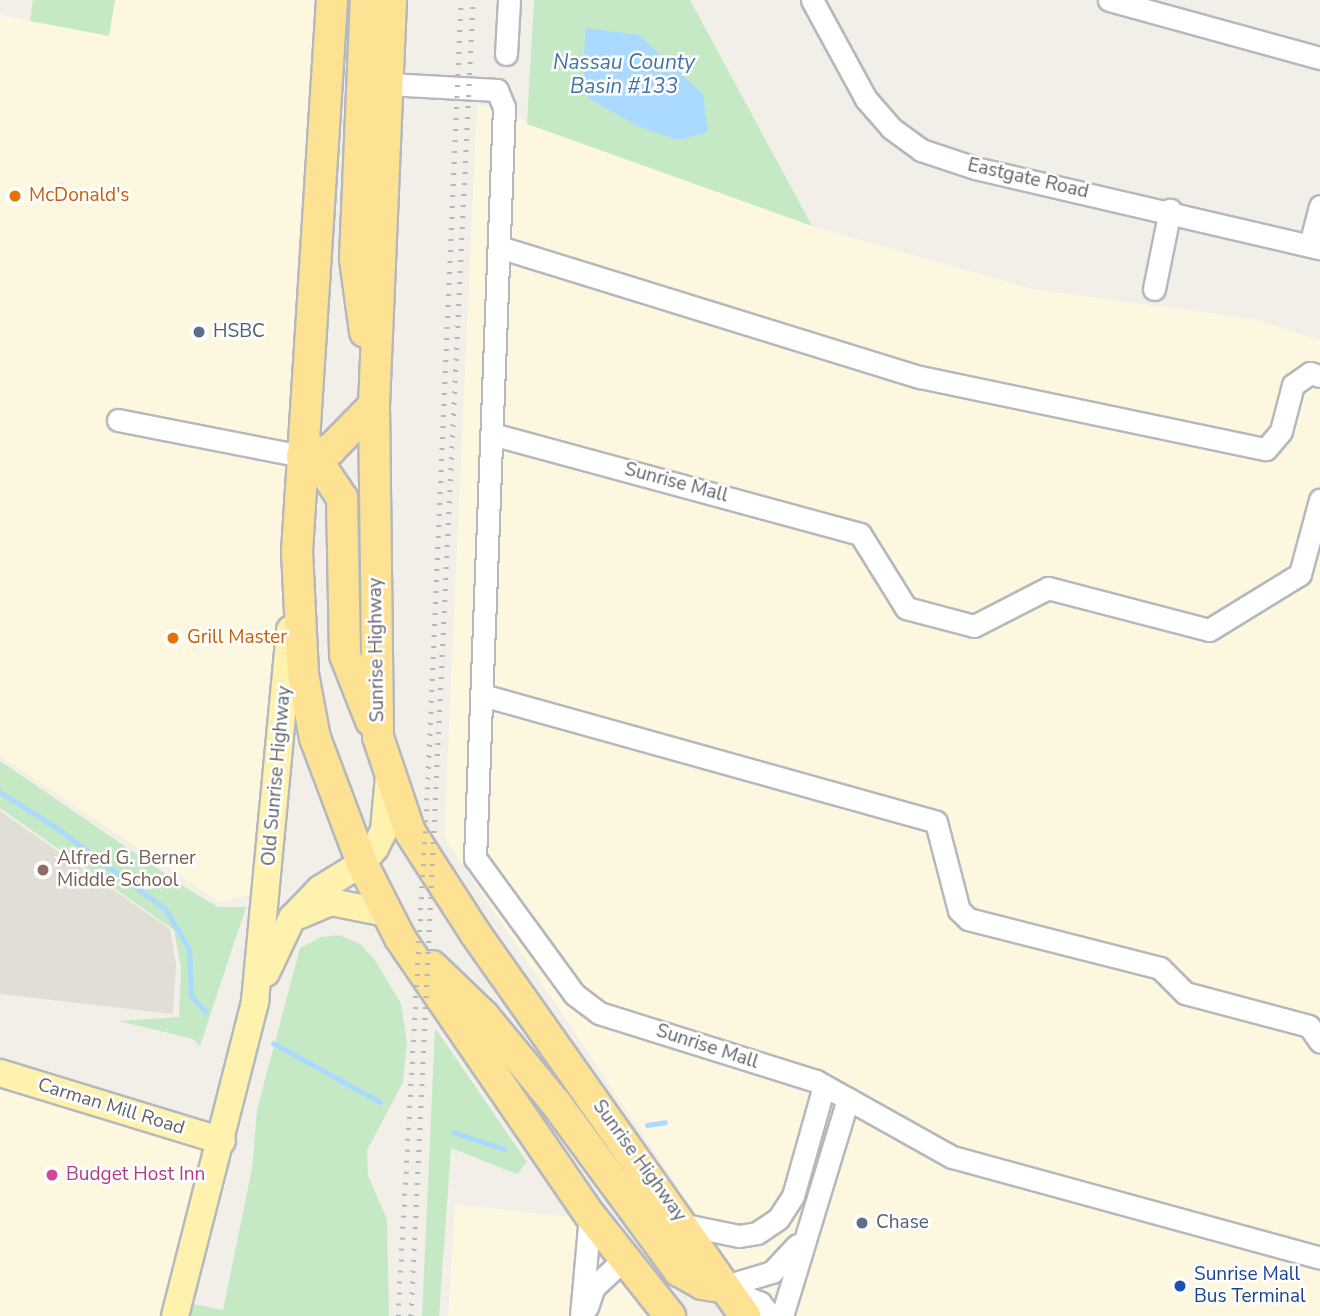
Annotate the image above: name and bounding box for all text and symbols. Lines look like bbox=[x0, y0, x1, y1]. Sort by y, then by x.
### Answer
water label: Nassau County Basin #133 bbox=[553, 49, 695, 99]
street label: Eastgate Road bbox=[965, 154, 1091, 204]
place label: McDonald's bbox=[29, 185, 130, 207]
marker: McDonald's bbox=[7, 188, 23, 204]
place label: HSBC bbox=[213, 321, 265, 343]
marker: HSBC bbox=[191, 324, 207, 340]
street label: Sunrise Mall bbox=[622, 458, 730, 508]
street label: Sunrise Highway bbox=[364, 577, 390, 723]
place label: Grill Master bbox=[187, 627, 287, 649]
marker: Grill Master bbox=[165, 630, 181, 646]
street label: Old Sunrise Highway bbox=[258, 685, 296, 867]
place label: Alfred G. Berner Middle School bbox=[57, 848, 196, 892]
marker: Alfred G. Berner Middle School bbox=[35, 862, 51, 878]
street label: Sunrise Mall bbox=[653, 1020, 761, 1074]
street label: Carman Mill Road bbox=[35, 1074, 187, 1140]
street label: Sunrise Highway bbox=[587, 1096, 691, 1226]
place label: Budget Host Inn bbox=[66, 1164, 205, 1186]
marker: Budget Host Inn bbox=[44, 1167, 60, 1183]
place label: Chase bbox=[876, 1212, 929, 1234]
marker: Chase bbox=[854, 1215, 870, 1231]
place label: Sunrise Mall Bus Terminal bbox=[1194, 1264, 1306, 1308]
marker: Sunrise Mall Bus Terminal bbox=[1172, 1278, 1188, 1294]

